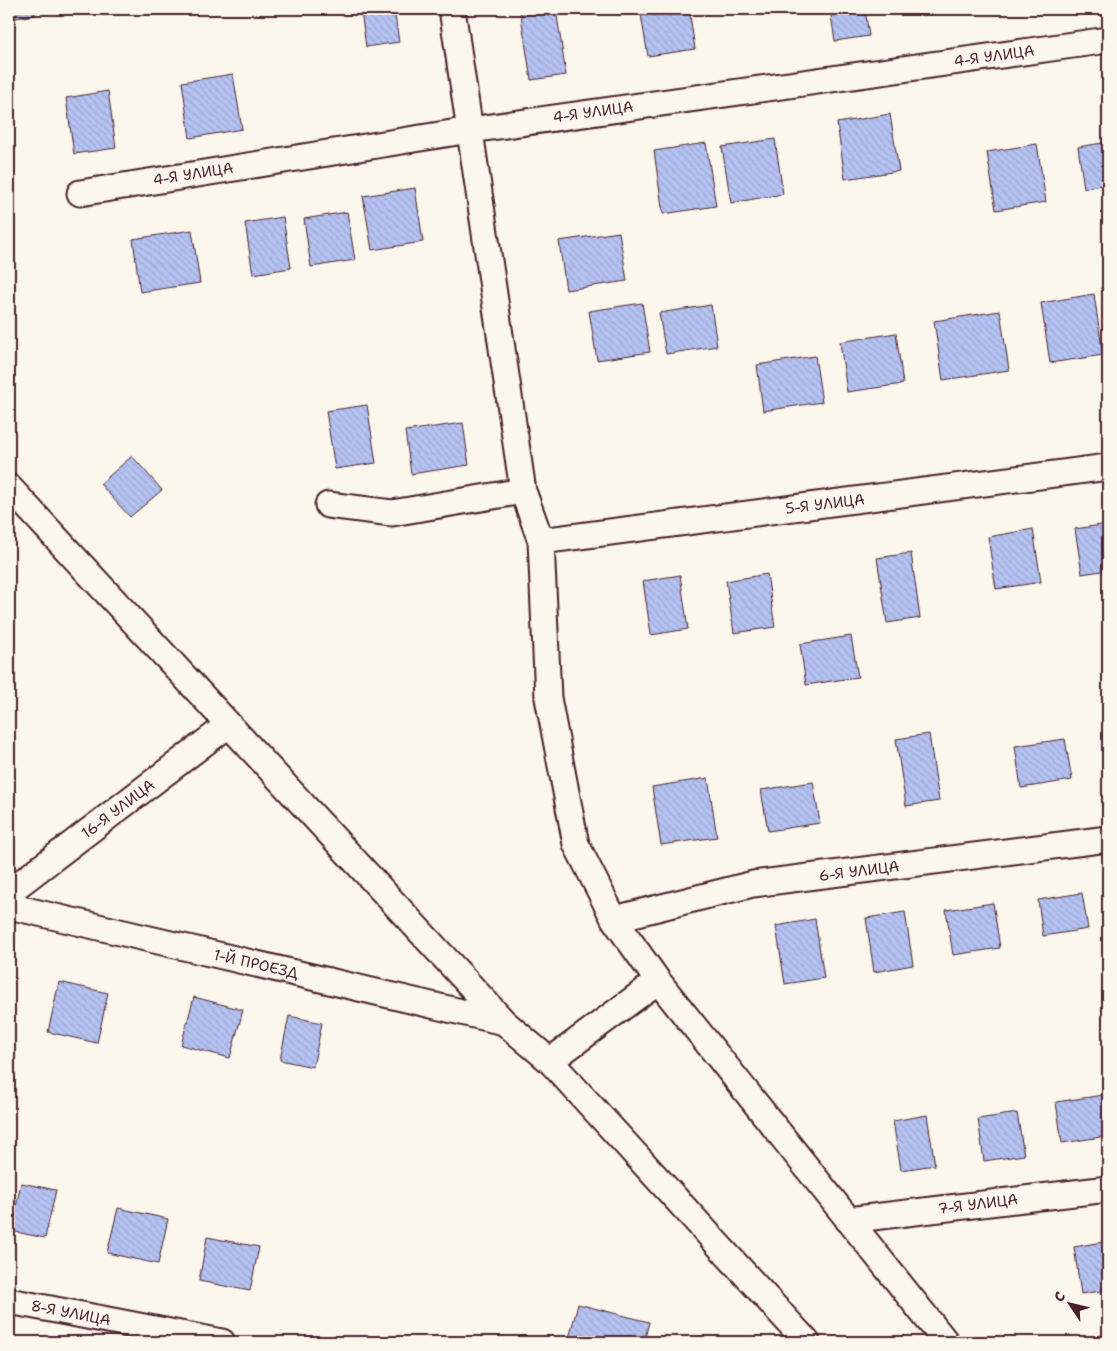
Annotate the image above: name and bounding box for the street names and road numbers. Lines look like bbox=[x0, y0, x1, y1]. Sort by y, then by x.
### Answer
street label: 4-Я УЛИЦА bbox=[952, 40, 1036, 72]
street label: 4-Я УЛИЦА bbox=[551, 96, 635, 128]
street label: 4-Я УЛИЦА bbox=[151, 158, 235, 190]
street label: 5-Я УЛИЦА bbox=[784, 489, 866, 519]
street label: 16-Я УЛИЦА bbox=[77, 775, 159, 843]
street label: 6-Я УЛИЦА bbox=[818, 856, 901, 886]
street label: 1-Й ПРОЕЗД bbox=[212, 944, 301, 984]
street label: 7-Я УЛИЦА bbox=[937, 1189, 1019, 1219]
street label: 8-Я УЛИЦА bbox=[29, 1295, 113, 1331]

